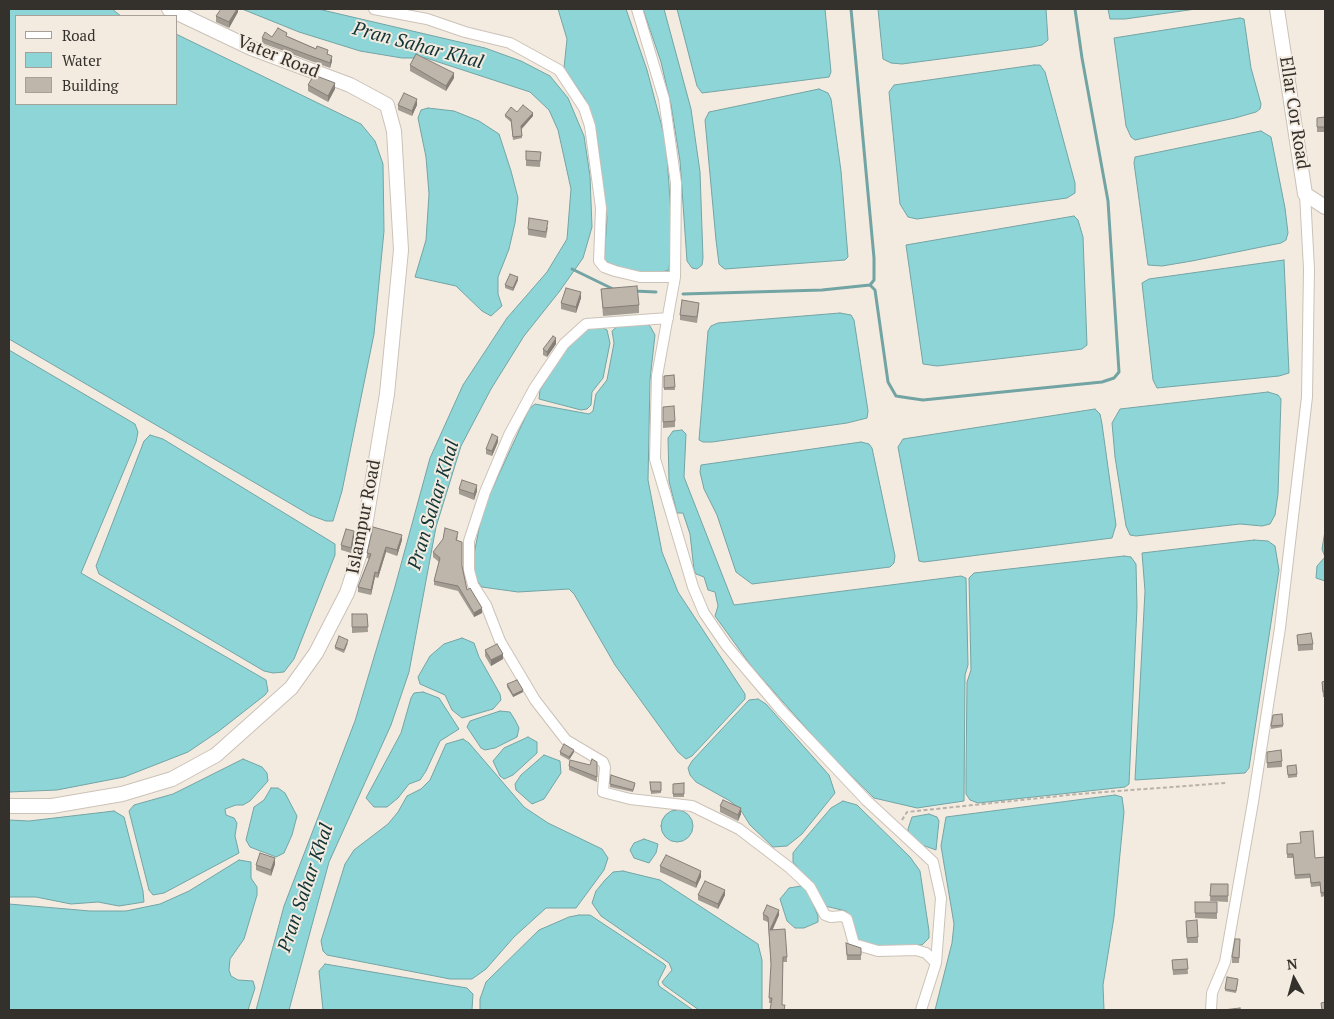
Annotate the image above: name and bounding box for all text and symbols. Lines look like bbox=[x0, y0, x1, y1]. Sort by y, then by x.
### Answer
legend bbox=[15, 15, 178, 105]
water label: Pran Sahar Khal bbox=[350, 18, 486, 74]
text: Road bbox=[62, 25, 95, 45]
street label: Vater Road bbox=[234, 31, 322, 83]
text: Water bbox=[62, 50, 101, 70]
street label: Ellar Cor Road bbox=[1274, 55, 1314, 171]
text: Building bbox=[62, 75, 119, 95]
water label: Pran Sahar Khal bbox=[403, 438, 465, 572]
street label: Islampur Road bbox=[342, 458, 386, 576]
water label: Pran Sahar Khal bbox=[273, 821, 339, 955]
north arrow bbox=[1269, 954, 1319, 1004]
text: N bbox=[1286, 954, 1299, 974]

